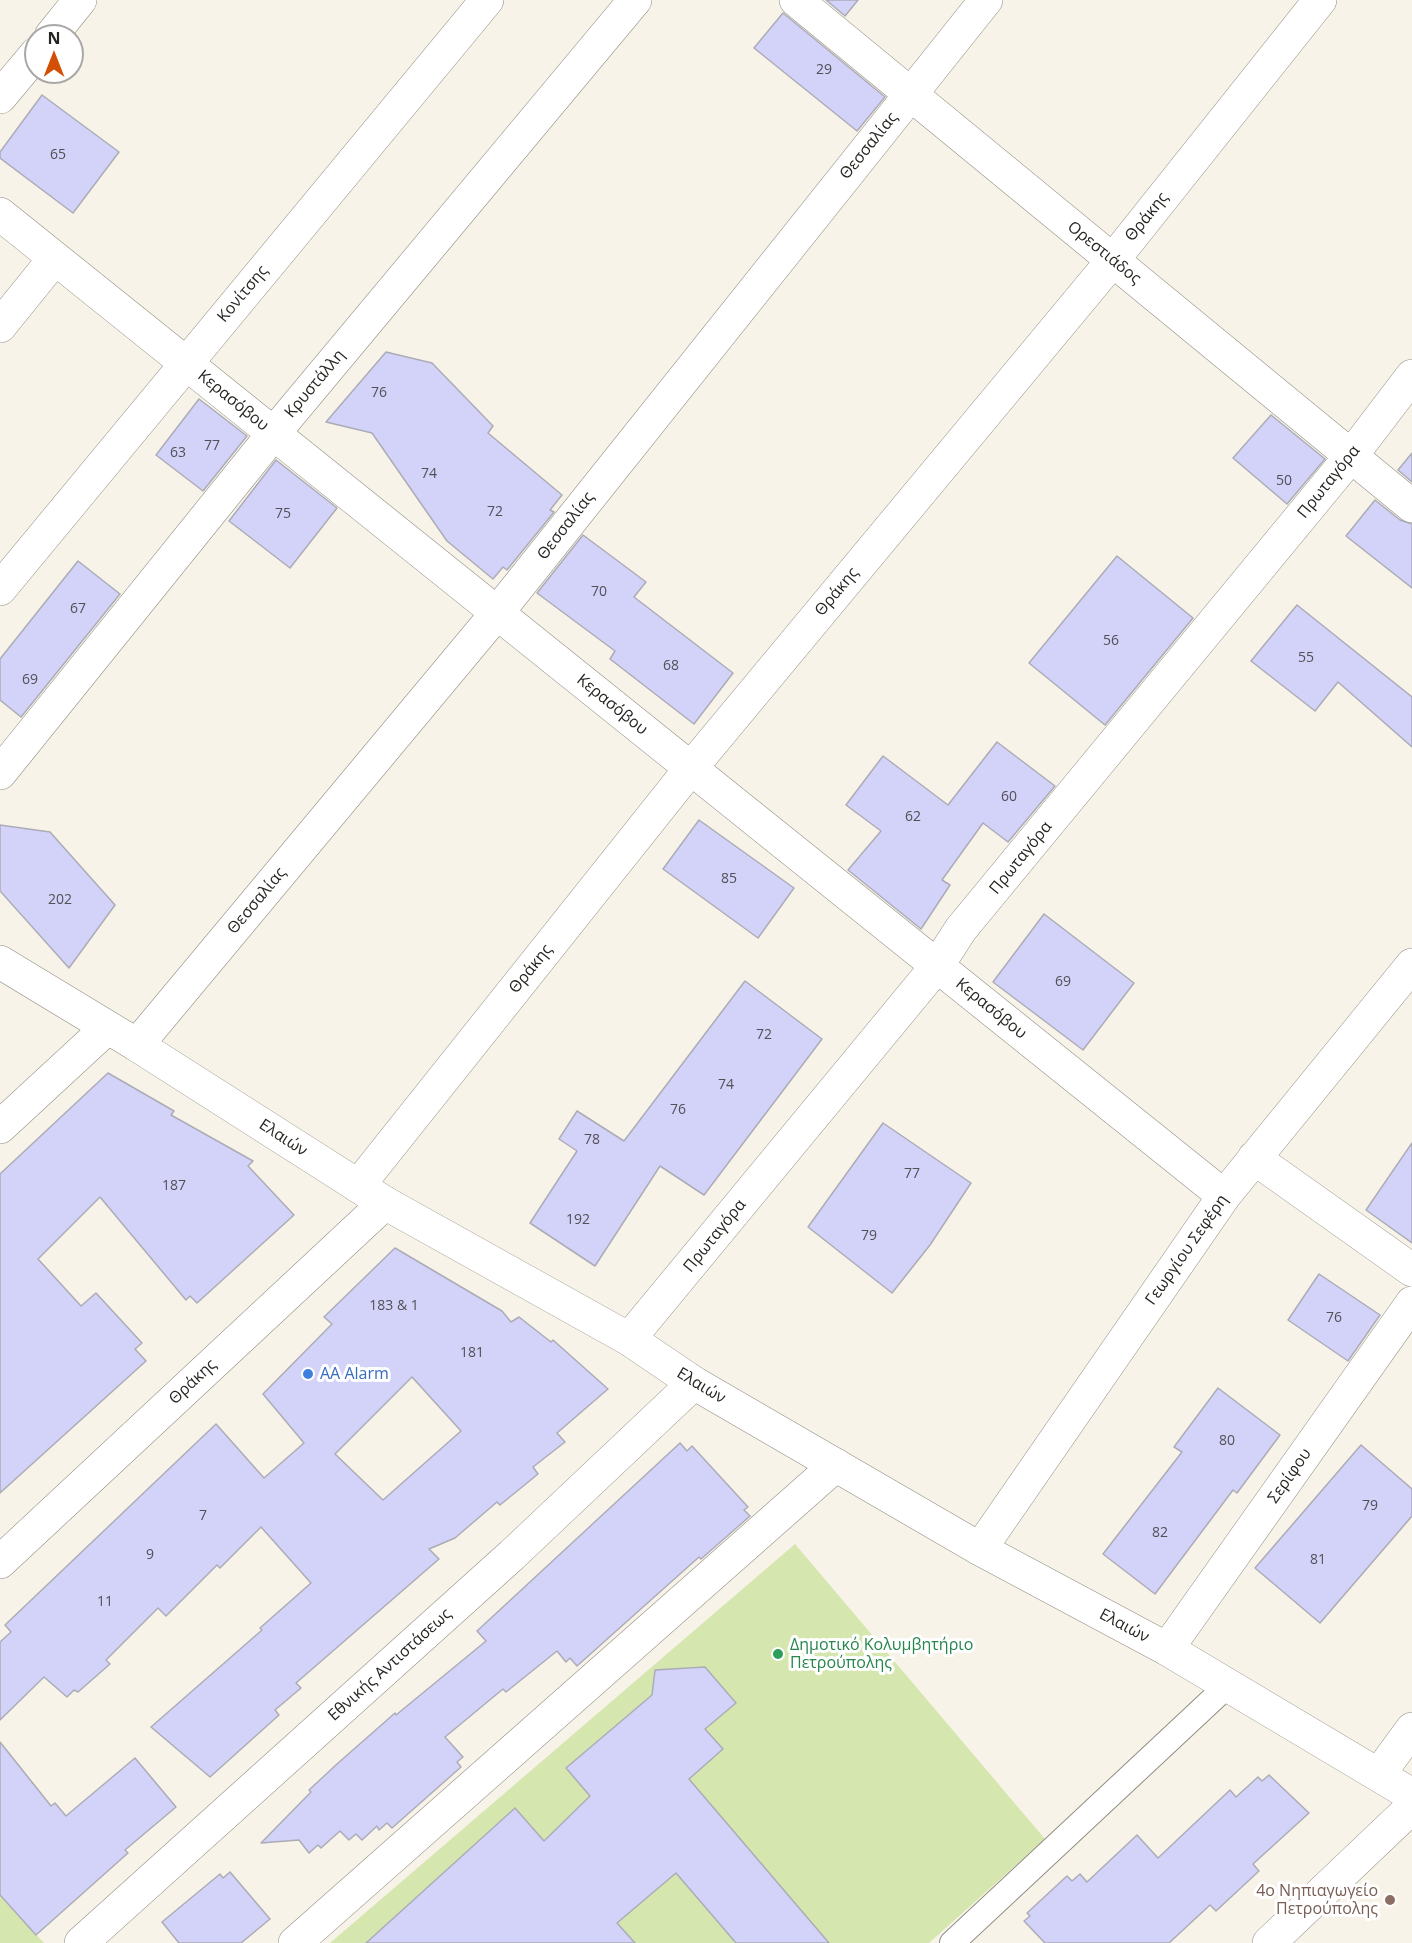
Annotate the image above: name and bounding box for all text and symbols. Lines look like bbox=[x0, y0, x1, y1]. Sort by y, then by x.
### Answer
north arrow bbox=[24, 24, 84, 84]
text: N bbox=[47, 27, 61, 49]
house number: 29 bbox=[816, 62, 832, 78]
street label: Θεσσαλίας bbox=[836, 109, 902, 183]
house number: 65 bbox=[50, 147, 66, 163]
street label: Θράκης bbox=[1121, 189, 1173, 245]
street label: Ορεστιάδος bbox=[1063, 217, 1145, 289]
street label: Κονίτσης bbox=[214, 262, 272, 326]
street label: Κρυστάλλη bbox=[281, 346, 349, 422]
street label: Κερασόβου bbox=[194, 367, 272, 435]
house number: 76 bbox=[371, 385, 387, 401]
house number: 77 bbox=[204, 438, 220, 454]
street label: Πρωταγόρα bbox=[1294, 442, 1364, 522]
house number: 63 bbox=[170, 445, 186, 461]
house number: 74 bbox=[421, 466, 437, 482]
house number: 50 bbox=[1276, 473, 1292, 489]
street label: Θεσσαλίας bbox=[534, 488, 598, 564]
house number: 72 bbox=[487, 504, 503, 520]
house number: 75 bbox=[275, 506, 291, 522]
street label: Θράκης bbox=[811, 564, 863, 620]
house number: 70 bbox=[591, 584, 607, 600]
house number: 67 bbox=[70, 601, 86, 617]
house number: 56 bbox=[1103, 633, 1119, 649]
house number: 55 bbox=[1298, 650, 1314, 666]
house number: 68 bbox=[663, 658, 679, 674]
street label: Κερασόβου bbox=[573, 671, 651, 739]
house number: 69 bbox=[22, 672, 38, 688]
house number: 60 bbox=[1001, 789, 1017, 805]
house number: 62 bbox=[905, 809, 921, 825]
street label: Πρωταγόρα bbox=[986, 818, 1056, 898]
street label: Θεσσαλίας bbox=[224, 864, 290, 938]
house number: 85 bbox=[721, 871, 737, 887]
house number: 202 bbox=[48, 892, 72, 908]
street label: Θράκης bbox=[505, 941, 557, 997]
house number: 69 bbox=[1055, 974, 1071, 990]
street label: Κερασόβου bbox=[952, 975, 1030, 1043]
house number: 72 bbox=[756, 1027, 772, 1043]
house number: 74 bbox=[718, 1077, 734, 1093]
house number: 76 bbox=[670, 1102, 686, 1118]
street label: Ελαιών bbox=[255, 1115, 311, 1161]
house number: 78 bbox=[584, 1132, 600, 1148]
house number: 77 bbox=[904, 1166, 920, 1182]
house number: 187 bbox=[162, 1178, 186, 1194]
street label: Γεωργίου Σεφέρη bbox=[1142, 1191, 1232, 1309]
street label: Πρωταγόρα bbox=[680, 1196, 750, 1276]
house number: 192 bbox=[566, 1212, 590, 1228]
house number: 79 bbox=[861, 1228, 877, 1244]
house number: 183 & 1 bbox=[369, 1298, 419, 1314]
house number: 76 bbox=[1326, 1310, 1342, 1326]
house number: 181 bbox=[460, 1345, 484, 1361]
street label: Θράκης bbox=[165, 1355, 221, 1409]
place label: AA Alarm bbox=[320, 1364, 389, 1384]
street label: Ελαιών bbox=[673, 1364, 729, 1408]
marker: AA Alarm bbox=[301, 1367, 315, 1381]
house number: 80 bbox=[1219, 1433, 1235, 1449]
street label: Σερίφου bbox=[1264, 1445, 1316, 1507]
house number: 79 bbox=[1362, 1498, 1378, 1514]
house number: 7 bbox=[199, 1508, 207, 1524]
house number: 82 bbox=[1152, 1525, 1168, 1541]
house number: 9 bbox=[146, 1547, 154, 1563]
house number: 81 bbox=[1310, 1552, 1326, 1568]
house number: 11 bbox=[97, 1594, 113, 1610]
street label: Εθνικής Αντιστάσεως bbox=[325, 1605, 455, 1725]
street label: Ελαιών bbox=[1096, 1605, 1152, 1647]
place label: Δημοτικό Κολυμβητήριο Πετρούπολης bbox=[790, 1635, 973, 1673]
marker: Δημοτικό Κολυμβητήριο Πετρούπολης bbox=[771, 1647, 785, 1661]
place label: 4ο Νηπιαγωγείο Πετρούπολης bbox=[1256, 1881, 1378, 1919]
marker: 4ο Νηπιαγωγείο Πετρούπολης bbox=[1383, 1893, 1397, 1907]

